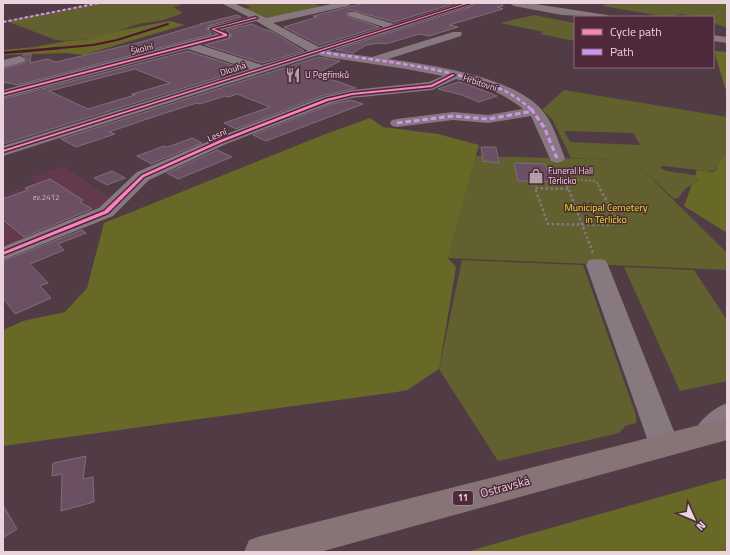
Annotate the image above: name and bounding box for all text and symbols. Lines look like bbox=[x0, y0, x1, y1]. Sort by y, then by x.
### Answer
legend bbox=[574, 16, 714, 68]
text: Cycle path bbox=[610, 22, 662, 41]
street label: Školní bbox=[129, 39, 156, 58]
text: Path bbox=[610, 42, 634, 61]
street label: Dlouhá bbox=[218, 58, 248, 79]
restaurant icon: U Pegřímků bbox=[284, 66, 302, 84]
place label: U Pegřímků bbox=[305, 68, 349, 81]
street label: Hřbitovní bbox=[462, 71, 500, 94]
street label: Lesní bbox=[205, 124, 229, 144]
place label: Funeral Hall Těrlicko bbox=[548, 164, 593, 187]
shop icon: Funeral Hall Těrlicko bbox=[527, 167, 545, 185]
house number: ev.2412 bbox=[32, 191, 60, 203]
park label: Municipal Cemetery in Těrlicko bbox=[564, 200, 648, 227]
street label: Ostravská bbox=[478, 471, 532, 502]
road number: 11 bbox=[453, 491, 473, 505]
north arrow bbox=[674, 499, 714, 539]
text: N bbox=[693, 518, 710, 534]

